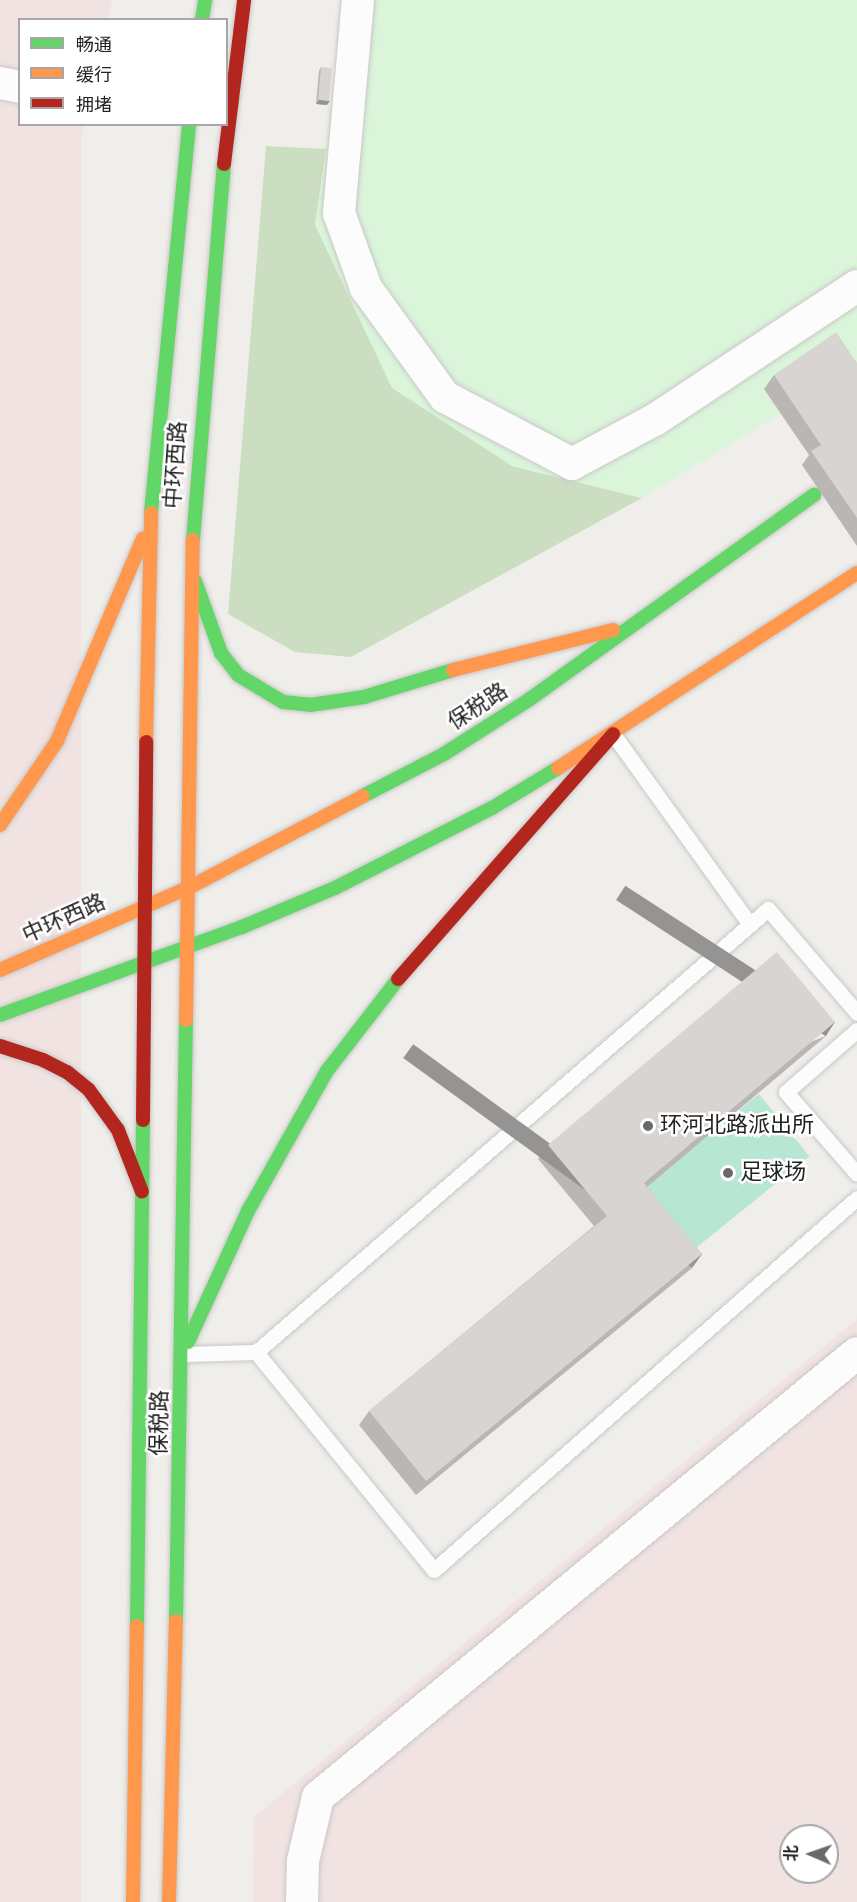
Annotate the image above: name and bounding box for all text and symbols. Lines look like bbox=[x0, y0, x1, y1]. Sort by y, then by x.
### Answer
legend bbox=[18, 18, 228, 126]
text: 畅通 bbox=[76, 35, 112, 56]
text: 缓行 bbox=[76, 65, 112, 86]
text: 拥堵 bbox=[76, 95, 112, 116]
street label: 中环西路 bbox=[160, 420, 192, 510]
street label: 保税路 bbox=[443, 678, 513, 736]
street label: 中环西路 bbox=[18, 889, 110, 949]
place label: 环河北路派出所 bbox=[660, 1113, 814, 1139]
marker: 环河北路派出所 bbox=[641, 1119, 655, 1133]
place label: 足球场 bbox=[740, 1160, 806, 1186]
marker: 足球场 bbox=[721, 1166, 735, 1180]
street label: 保税路 bbox=[146, 1390, 174, 1456]
north arrow bbox=[779, 1824, 839, 1884]
text: 北 bbox=[783, 1845, 802, 1862]

